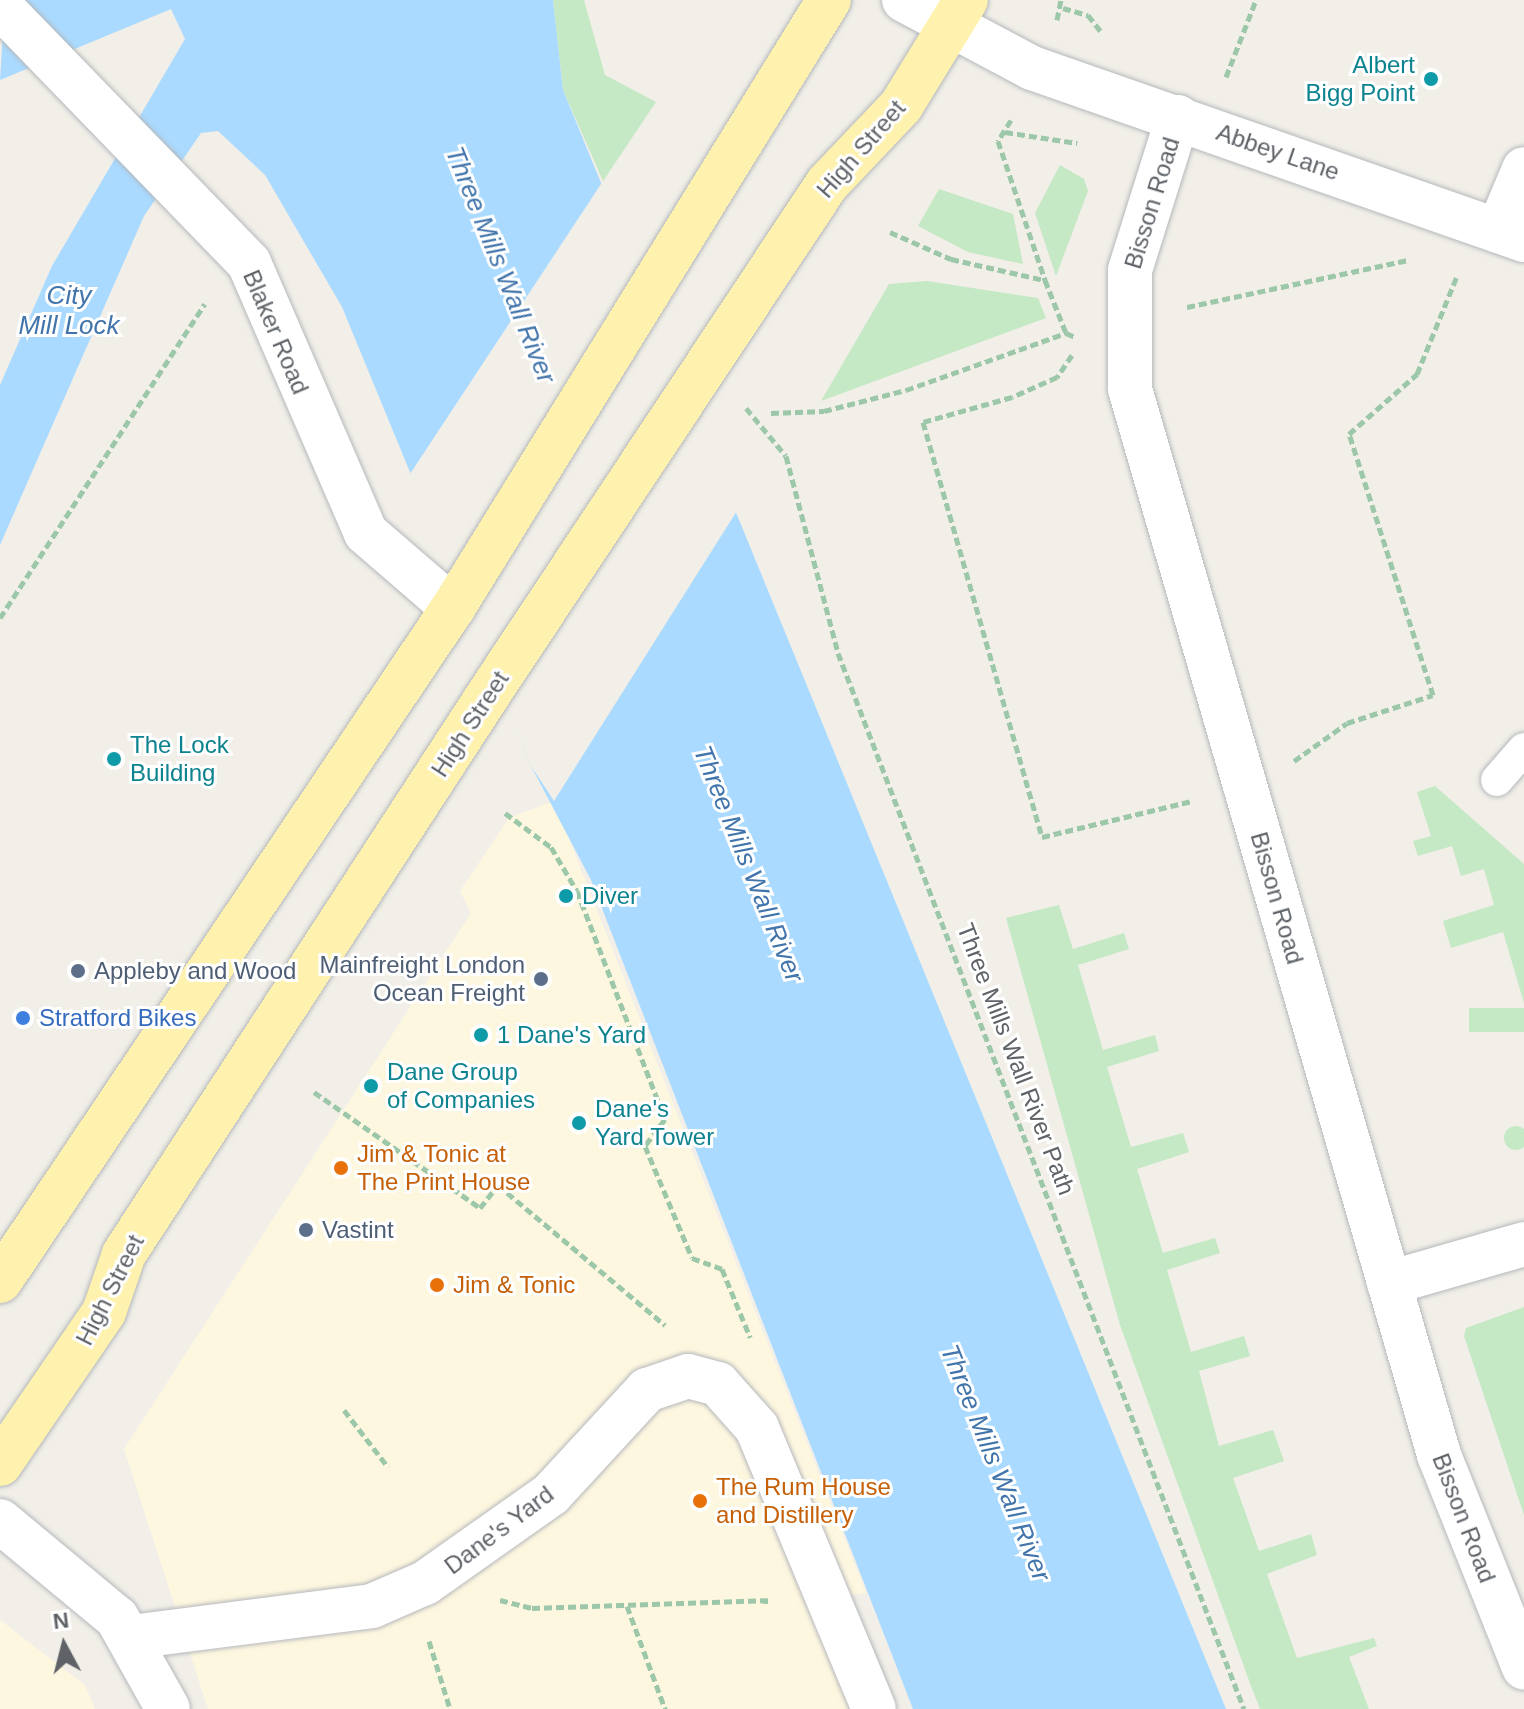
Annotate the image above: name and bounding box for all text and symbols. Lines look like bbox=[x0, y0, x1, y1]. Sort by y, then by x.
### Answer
place label: Albert Bigg Point bbox=[1306, 51, 1415, 107]
marker: Albert Bigg Point bbox=[1422, 70, 1440, 88]
street label: High Street bbox=[811, 94, 911, 204]
street label: Abbey Lane bbox=[1213, 118, 1343, 186]
street label: Bisson Road bbox=[1118, 134, 1186, 272]
water label: Three Mills Wall River bbox=[438, 142, 562, 388]
street label: Blaker Road bbox=[237, 266, 315, 398]
water label: City Mill Lock bbox=[18, 280, 120, 342]
street label: High Street bbox=[425, 666, 515, 782]
place label: The Lock Building bbox=[130, 731, 229, 787]
water label: Three Mills Wall River bbox=[686, 741, 810, 987]
marker: The Lock Building bbox=[105, 750, 123, 768]
street label: Bisson Road bbox=[1244, 829, 1310, 967]
place label: Diver bbox=[582, 882, 638, 910]
marker: Diver bbox=[557, 887, 575, 905]
street label: Three Mills Wall River Path bbox=[951, 919, 1081, 1199]
place label: Mainfreight London Ocean Freight bbox=[320, 951, 525, 1007]
place label: Appleby and Wood bbox=[94, 957, 296, 985]
marker: Appleby and Wood bbox=[69, 962, 87, 980]
marker: Mainfreight London Ocean Freight bbox=[532, 970, 550, 988]
place label: Stratford Bikes bbox=[39, 1004, 196, 1032]
marker: Stratford Bikes bbox=[14, 1009, 32, 1027]
place label: 1 Dane's Yard bbox=[497, 1021, 647, 1049]
marker: 1 Dane's Yard bbox=[472, 1026, 490, 1044]
place label: Dane Group of Companies bbox=[387, 1058, 535, 1114]
marker: Dane Group of Companies bbox=[362, 1077, 380, 1095]
place label: Dane's Yard Tower bbox=[595, 1095, 715, 1151]
marker: Dane's Yard Tower bbox=[570, 1114, 588, 1132]
place label: Jim & Tonic at The Print House bbox=[357, 1140, 530, 1196]
marker: Jim & Tonic at The Print House bbox=[332, 1159, 350, 1177]
place label: Vastint bbox=[322, 1216, 394, 1244]
marker: Vastint bbox=[297, 1221, 315, 1239]
street label: High Street bbox=[70, 1230, 150, 1350]
place label: Jim & Tonic bbox=[453, 1271, 576, 1299]
marker: Jim & Tonic bbox=[428, 1276, 446, 1294]
water label: Three Mills Wall River bbox=[933, 1340, 1057, 1586]
street label: Bisson Road bbox=[1426, 1449, 1502, 1587]
place label: The Rum House and Distillery bbox=[716, 1473, 891, 1529]
street label: Dane's Yard bbox=[439, 1480, 559, 1580]
marker: The Rum House and Distillery bbox=[691, 1492, 709, 1510]
north arrow bbox=[24, 1605, 104, 1685]
text: N bbox=[52, 1607, 70, 1634]

